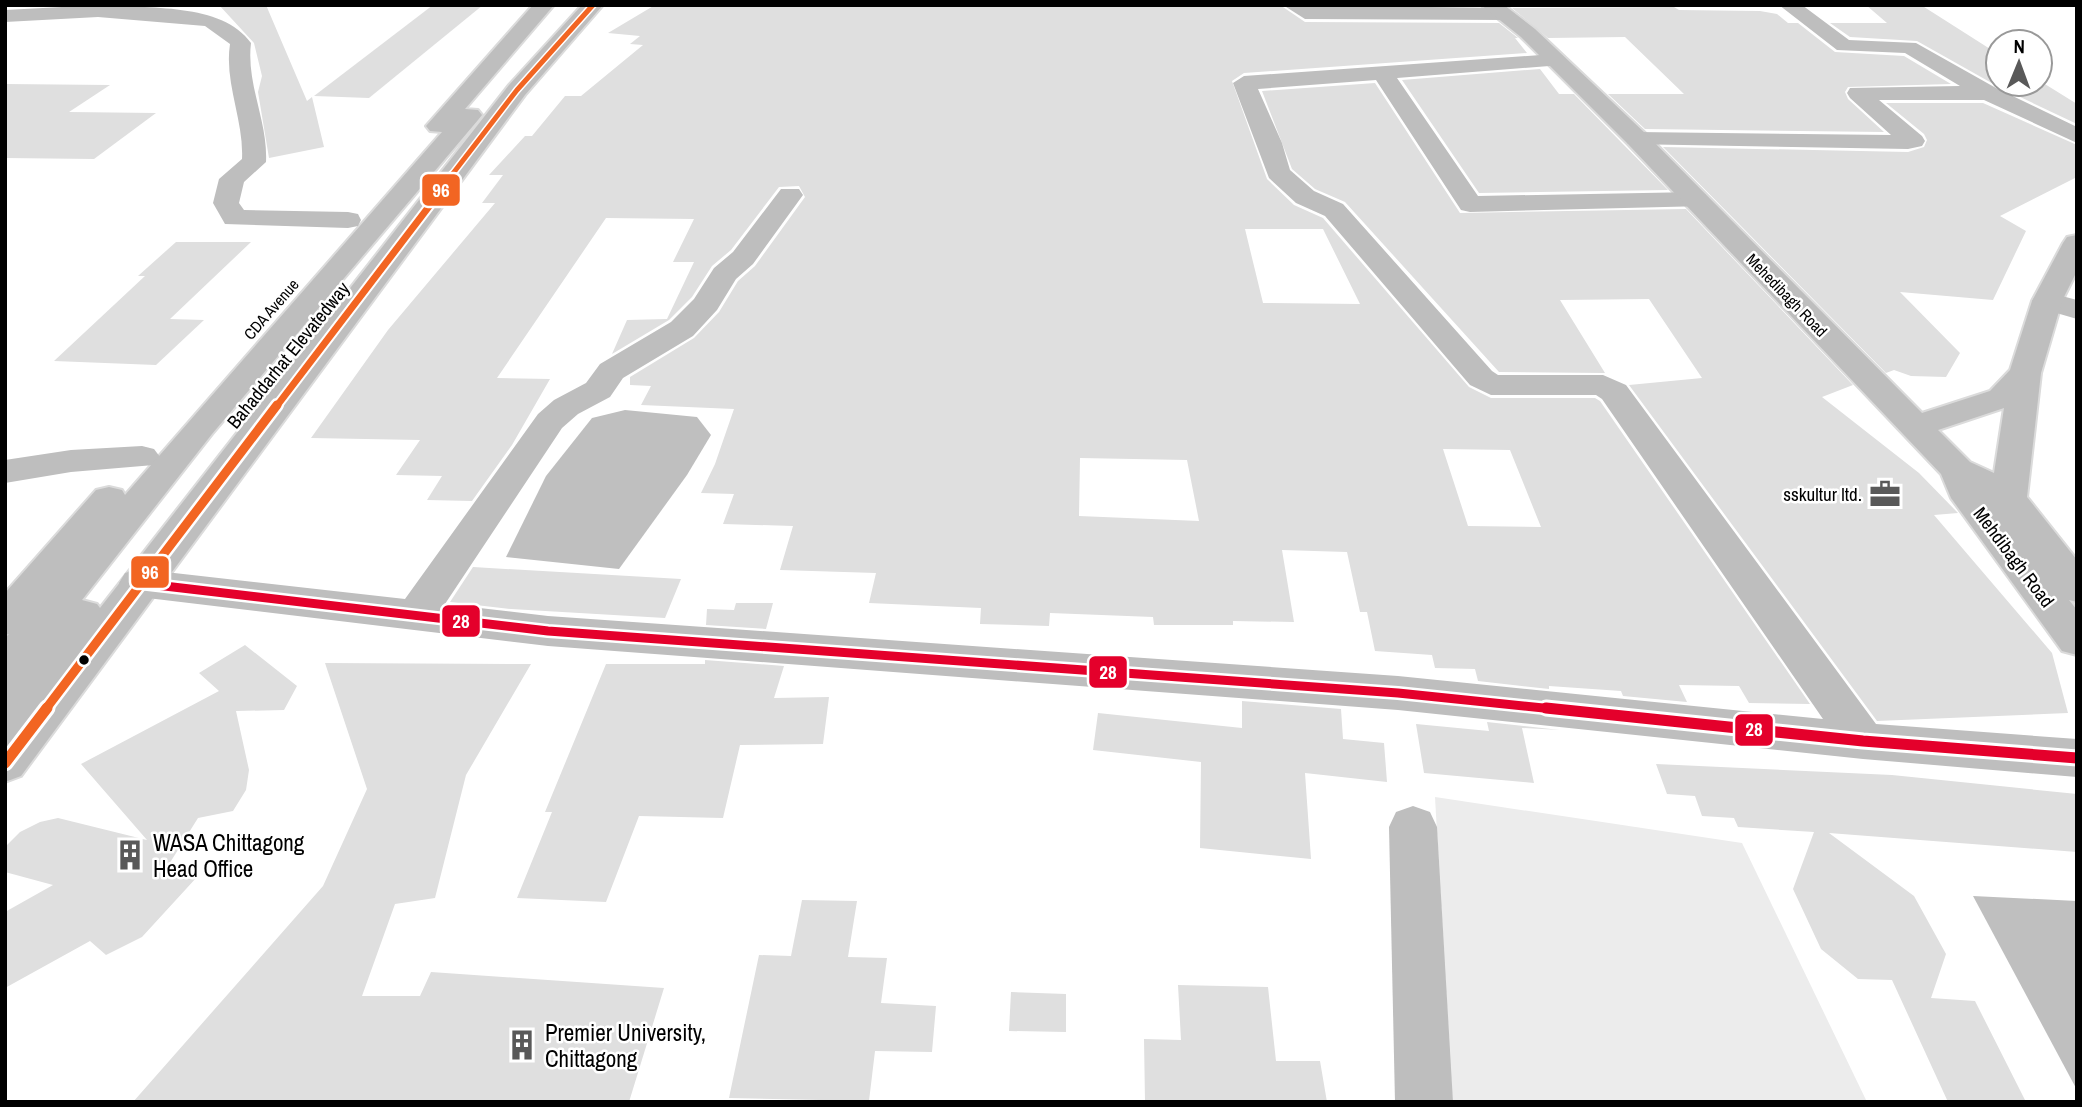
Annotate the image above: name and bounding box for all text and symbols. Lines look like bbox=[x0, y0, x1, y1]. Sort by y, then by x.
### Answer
north arrow bbox=[1984, 28, 2054, 98]
text: N bbox=[2013, 33, 2025, 59]
line badge: 96 bbox=[421, 173, 461, 207]
text: 96 bbox=[432, 177, 450, 203]
street label: Mehedibagh Road bbox=[1742, 249, 1832, 341]
street label: CDA Avenue bbox=[238, 274, 304, 344]
street label: Bahaddarhat Elevatedway bbox=[221, 276, 355, 434]
office icon: sskultur ltd. bbox=[1868, 477, 1902, 511]
place label: sskultur ltd. bbox=[1783, 481, 1862, 507]
street label: Mehdibagh Road bbox=[1968, 501, 2060, 613]
line badge: 96 bbox=[130, 555, 170, 589]
text: 96 bbox=[141, 559, 159, 585]
line badge: 28 bbox=[441, 604, 481, 638]
text: 28 bbox=[452, 608, 470, 634]
unlabelled marker bbox=[77, 653, 91, 667]
line badge: 28 bbox=[1088, 655, 1128, 689]
text: 28 bbox=[1099, 659, 1117, 685]
line badge: 28 bbox=[1734, 713, 1774, 747]
text: 28 bbox=[1745, 716, 1763, 742]
place label: WASA Chittagong Head Office bbox=[153, 827, 305, 884]
building icon: WASA Chittagong Head Office bbox=[113, 838, 147, 872]
place label: Premier University, Chittagong bbox=[545, 1017, 706, 1074]
building icon: Premier University, Chittagong bbox=[505, 1028, 539, 1062]

